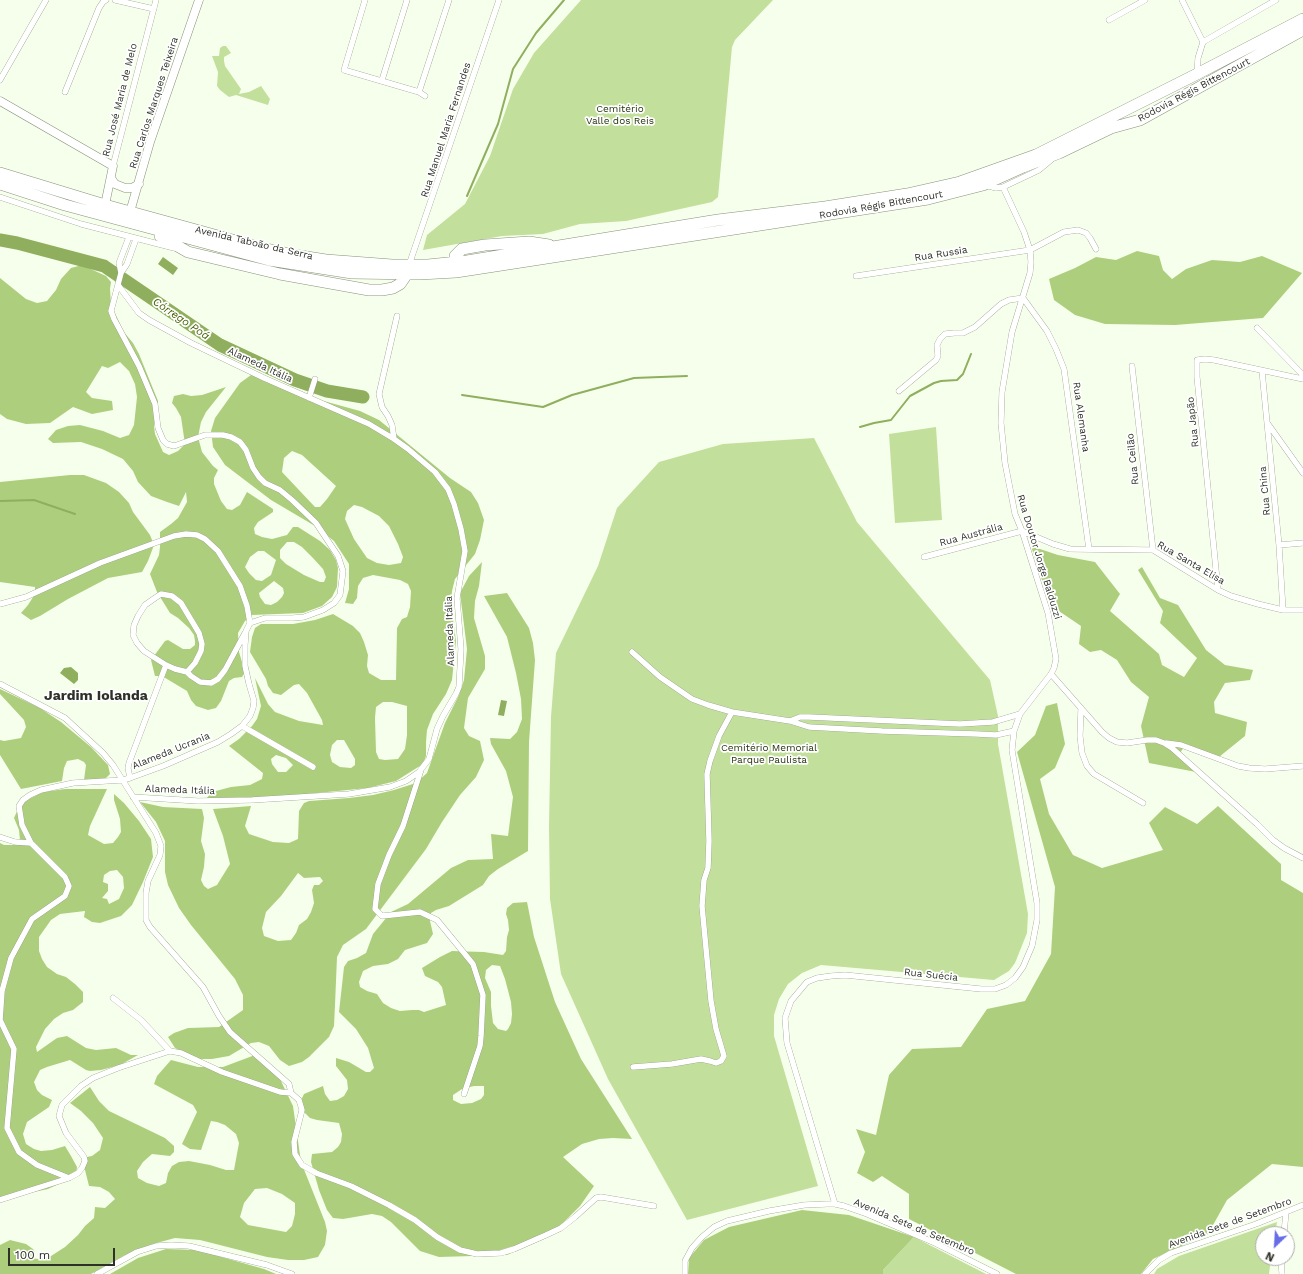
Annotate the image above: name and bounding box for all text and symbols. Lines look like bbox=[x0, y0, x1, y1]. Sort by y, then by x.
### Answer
street label: Rua Carlos Marques Teixeira bbox=[127, 36, 181, 170]
street label: Rua José Maria de Melo bbox=[100, 42, 140, 158]
street label: Rodovia Régis Bittencourt bbox=[1136, 55, 1252, 125]
street label: Rua Manuel Maria Fernandes bbox=[418, 61, 474, 199]
park label: Cemitério Valle dos Reis bbox=[586, 103, 654, 126]
street label: Rodovia Régis Bittencourt bbox=[818, 188, 944, 222]
street label: Avenida Taboão da Serra bbox=[194, 224, 314, 262]
street label: Rua Russia bbox=[914, 244, 968, 264]
water label: Córrego Poá bbox=[150, 295, 212, 343]
street label: Alameda Itália bbox=[226, 345, 294, 385]
street label: Rua Alemanha bbox=[1070, 381, 1092, 453]
street label: Rua Japão bbox=[1184, 396, 1202, 448]
street label: Rua Ceilão bbox=[1124, 433, 1142, 485]
street label: Rua China bbox=[1257, 466, 1273, 516]
street label: Rua Doutor Jorge Balduzzi bbox=[1014, 493, 1064, 621]
street label: Rua Austrália bbox=[938, 521, 1004, 549]
street label: Rua Santa Elisa bbox=[1155, 539, 1227, 587]
street label: Alameda Itália bbox=[443, 596, 457, 666]
district label: Jardim Iolanda bbox=[44, 688, 148, 704]
street label: Alameda Ucrania bbox=[130, 730, 212, 772]
park label: Cemitério Memorial Parque Paulista bbox=[721, 742, 817, 766]
street label: Alameda Itália bbox=[145, 783, 215, 797]
street label: Rua Suécia bbox=[904, 966, 958, 984]
street label: Avenida Sete de Setembro bbox=[1167, 1195, 1293, 1251]
street label: Avenida Sete de Setembro bbox=[852, 1196, 976, 1258]
north arrow bbox=[1255, 1226, 1295, 1266]
scale bar bbox=[10, 1240, 117, 1266]
text: 100 m bbox=[15, 1248, 50, 1262]
text: N bbox=[1264, 1249, 1277, 1264]

